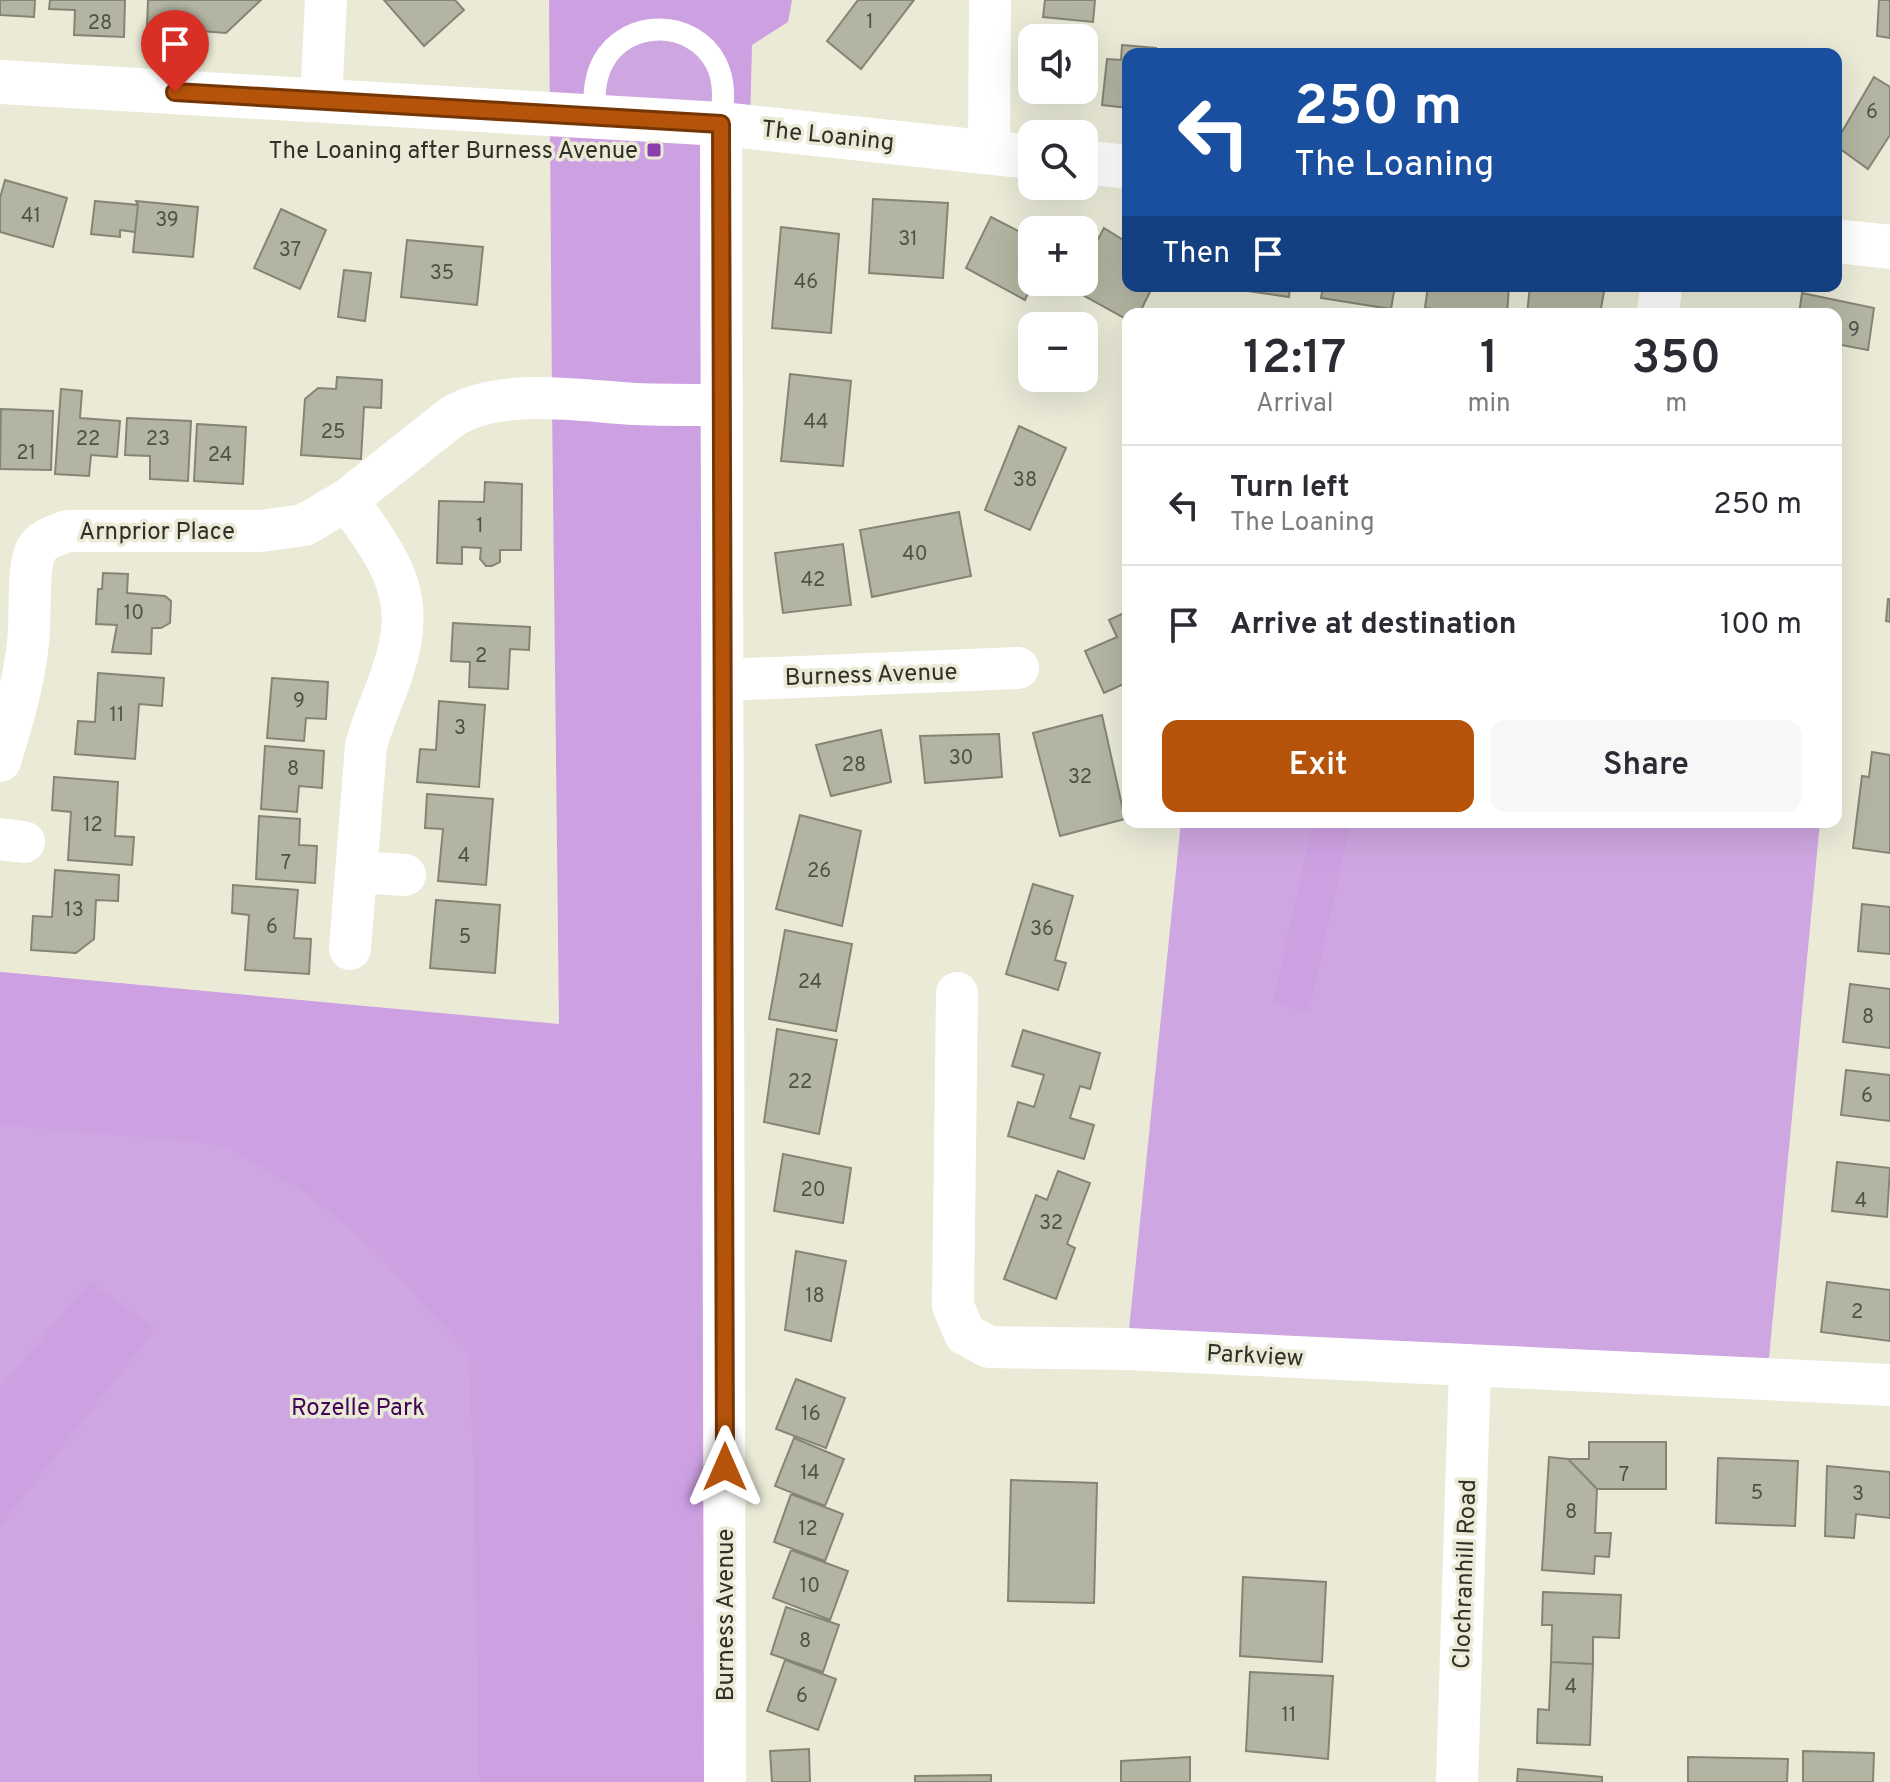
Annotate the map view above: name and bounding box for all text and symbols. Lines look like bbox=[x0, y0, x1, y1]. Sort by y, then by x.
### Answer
pin bbox=[141, 10, 209, 92]
house number: 1 bbox=[866, 10, 874, 36]
house number: 28 bbox=[88, 11, 112, 37]
icon: arrive bbox=[153, 22, 197, 66]
map controls bbox=[1018, 24, 1098, 392]
button: sound bbox=[1018, 24, 1098, 104]
text: 250 m bbox=[1294, 74, 1462, 144]
icon: left bbox=[1162, 80, 1266, 184]
house number: 6 bbox=[1866, 100, 1878, 126]
street label: The Loaning bbox=[760, 115, 896, 159]
button: search bbox=[1018, 120, 1098, 200]
place label: The Loaning after Burness Avenue bbox=[268, 137, 638, 167]
marker: The Loaning after Burness Avenue bbox=[645, 141, 663, 159]
text: The Loaning bbox=[1294, 143, 1494, 189]
house number: 41 bbox=[21, 204, 41, 230]
house number: 39 bbox=[155, 208, 179, 234]
button: + bbox=[1018, 216, 1098, 296]
house number: 31 bbox=[898, 227, 918, 253]
icon: arrive bbox=[1246, 232, 1290, 276]
text: Then bbox=[1162, 236, 1230, 273]
house number: 37 bbox=[279, 238, 301, 264]
house number: 35 bbox=[430, 261, 454, 287]
house number: 46 bbox=[794, 270, 818, 296]
button: − bbox=[1018, 312, 1098, 392]
house number: 9 bbox=[1848, 318, 1860, 344]
text: 12:17 bbox=[1243, 330, 1347, 390]
text: 1 bbox=[1480, 330, 1498, 390]
text: 350 bbox=[1632, 330, 1721, 390]
text: Arrival bbox=[1256, 388, 1333, 421]
text: min bbox=[1467, 388, 1511, 421]
text: m bbox=[1665, 388, 1687, 421]
house number: 44 bbox=[804, 410, 828, 436]
house number: 25 bbox=[321, 420, 345, 446]
house number: 22 bbox=[76, 427, 100, 453]
house number: 23 bbox=[146, 427, 170, 453]
house number: 21 bbox=[16, 441, 36, 467]
house number: 24 bbox=[208, 443, 232, 469]
house number: 38 bbox=[1013, 468, 1037, 494]
text: Turn left bbox=[1230, 470, 1350, 507]
icon: left bbox=[1162, 483, 1206, 527]
text: 250 m bbox=[1713, 487, 1802, 524]
text: The Loaning bbox=[1230, 507, 1375, 540]
house number: 1 bbox=[476, 514, 484, 540]
street label: Arnprior Place bbox=[79, 518, 235, 548]
house number: 40 bbox=[902, 542, 928, 568]
house number: 42 bbox=[801, 568, 825, 594]
house number: 10 bbox=[124, 601, 144, 627]
icon: arrive bbox=[1162, 603, 1206, 647]
text: Arrive at destination bbox=[1230, 607, 1516, 644]
text: 100 m bbox=[1720, 607, 1802, 644]
house number: 2 bbox=[475, 644, 487, 670]
street label: Burness Avenue bbox=[784, 658, 958, 694]
house number: 9 bbox=[293, 689, 305, 715]
house number: 11 bbox=[110, 703, 124, 729]
house number: 3 bbox=[454, 716, 466, 742]
button: Exit bbox=[1162, 720, 1474, 812]
button: Share bbox=[1490, 720, 1802, 812]
house number: 30 bbox=[949, 746, 973, 772]
house number: 28 bbox=[842, 753, 866, 779]
house number: 8 bbox=[287, 757, 299, 783]
house number: 32 bbox=[1068, 765, 1092, 791]
house number: 12 bbox=[83, 813, 103, 839]
house number: 4 bbox=[458, 844, 470, 870]
house number: 7 bbox=[281, 851, 291, 877]
house number: 26 bbox=[807, 859, 831, 885]
house number: 13 bbox=[64, 898, 84, 924]
house number: 6 bbox=[266, 915, 278, 941]
house number: 36 bbox=[1030, 917, 1054, 943]
house number: 5 bbox=[459, 925, 471, 951]
house number: 24 bbox=[798, 970, 822, 996]
house number: 8 bbox=[1862, 1005, 1874, 1031]
house number: 22 bbox=[788, 1070, 812, 1096]
house number: 6 bbox=[1861, 1084, 1873, 1110]
house number: 20 bbox=[800, 1178, 826, 1204]
house number: 4 bbox=[1855, 1189, 1867, 1215]
house number: 32 bbox=[1039, 1211, 1063, 1237]
house number: 18 bbox=[805, 1284, 825, 1310]
house number: 2 bbox=[1851, 1300, 1863, 1326]
street label: Parkview bbox=[1205, 1339, 1304, 1375]
park label: Rozelle Park bbox=[291, 1394, 425, 1424]
house number: 16 bbox=[801, 1402, 821, 1428]
position arrow bbox=[683, 1425, 767, 1509]
house number: 14 bbox=[800, 1461, 820, 1487]
house number: 7 bbox=[1619, 1463, 1629, 1489]
street label: Clochranhill Road bbox=[1448, 1479, 1484, 1670]
house number: 5 bbox=[1751, 1481, 1763, 1507]
house number: 3 bbox=[1852, 1482, 1864, 1508]
house number: 8 bbox=[1565, 1500, 1577, 1526]
house number: 12 bbox=[798, 1517, 818, 1543]
street label: Burness Avenue bbox=[712, 1529, 742, 1701]
house number: 10 bbox=[800, 1574, 820, 1600]
house number: 8 bbox=[799, 1629, 811, 1655]
house number: 4 bbox=[1565, 1675, 1577, 1701]
house number: 6 bbox=[796, 1684, 808, 1710]
house number: 11 bbox=[1282, 1703, 1296, 1729]

